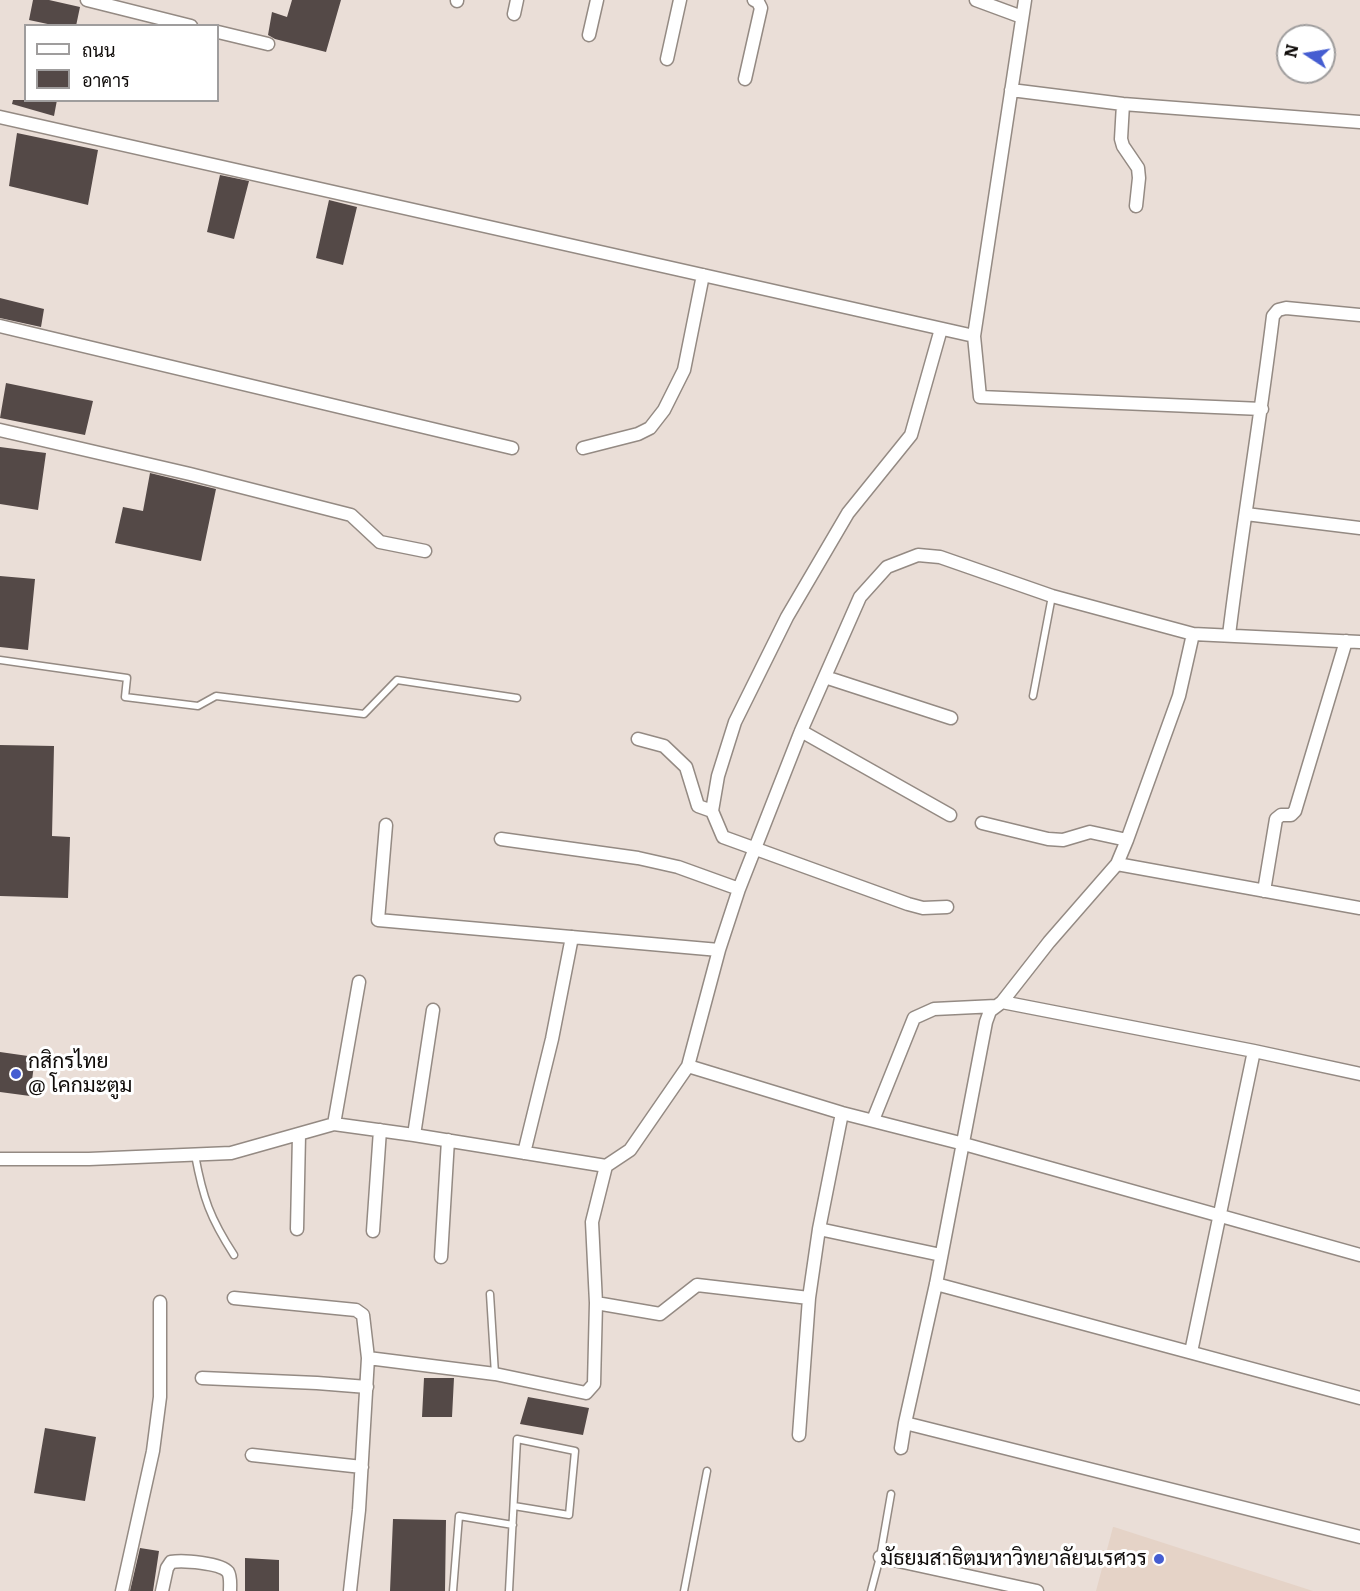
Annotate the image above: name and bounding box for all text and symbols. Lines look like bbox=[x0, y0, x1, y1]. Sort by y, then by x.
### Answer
legend bbox=[24, 24, 219, 102]
north arrow bbox=[1276, 24, 1336, 84]
text: ถนน bbox=[82, 36, 115, 63]
text: N bbox=[1277, 42, 1303, 60]
text: อาคาร bbox=[82, 66, 130, 93]
place label: กสิกรไทย @ โคกมะตูม bbox=[28, 1049, 132, 1099]
marker: กสิกรไทย @ โคกมะตูม bbox=[9, 1067, 23, 1081]
place label: มัธยมสาธิตมหาวิทยาลัยนเรศวร bbox=[880, 1546, 1147, 1572]
marker: มัธยมสาธิตมหาวิทยาลัยนเรศวร bbox=[1152, 1552, 1166, 1566]

